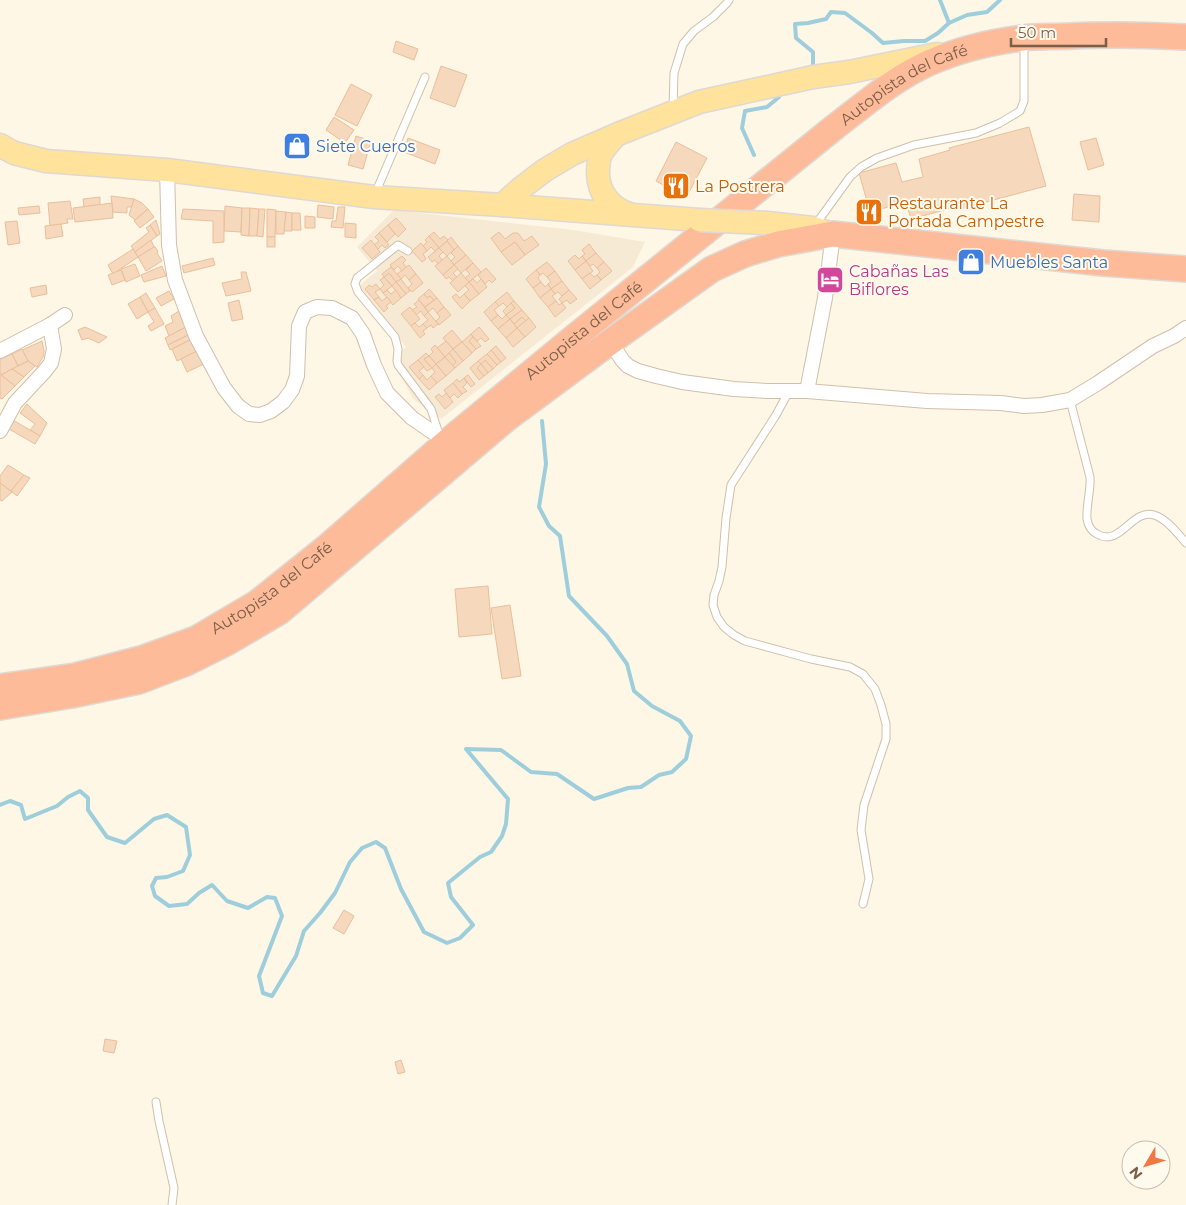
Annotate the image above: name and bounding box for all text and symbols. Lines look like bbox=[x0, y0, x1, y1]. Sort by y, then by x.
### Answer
scale bar bbox=[1011, 15, 1106, 47]
text: 50 m bbox=[1018, 23, 1056, 42]
street label: Autopista del Café bbox=[836, 40, 970, 129]
shop icon: Siete Cueros bbox=[282, 131, 312, 161]
place label: Siete Cueros bbox=[316, 137, 416, 156]
restaurant icon: La Postrera bbox=[661, 171, 691, 201]
place label: La Postrera bbox=[695, 177, 785, 196]
place label: Restaurante La Portada Campestre bbox=[888, 194, 1044, 231]
restaurant icon: Restaurante La Portada Campestre bbox=[854, 197, 884, 227]
shop icon: Muebles Santa bbox=[956, 247, 986, 277]
place label: Muebles Santa bbox=[990, 253, 1108, 272]
place label: Cabañas Las Biflores bbox=[849, 262, 949, 299]
hotel icon: Cabañas Las Biflores bbox=[815, 265, 845, 295]
street label: Autopista del Café bbox=[521, 277, 646, 384]
street label: Autopista del Café bbox=[207, 537, 336, 638]
north arrow bbox=[1121, 1140, 1171, 1190]
text: N bbox=[1125, 1163, 1146, 1183]

